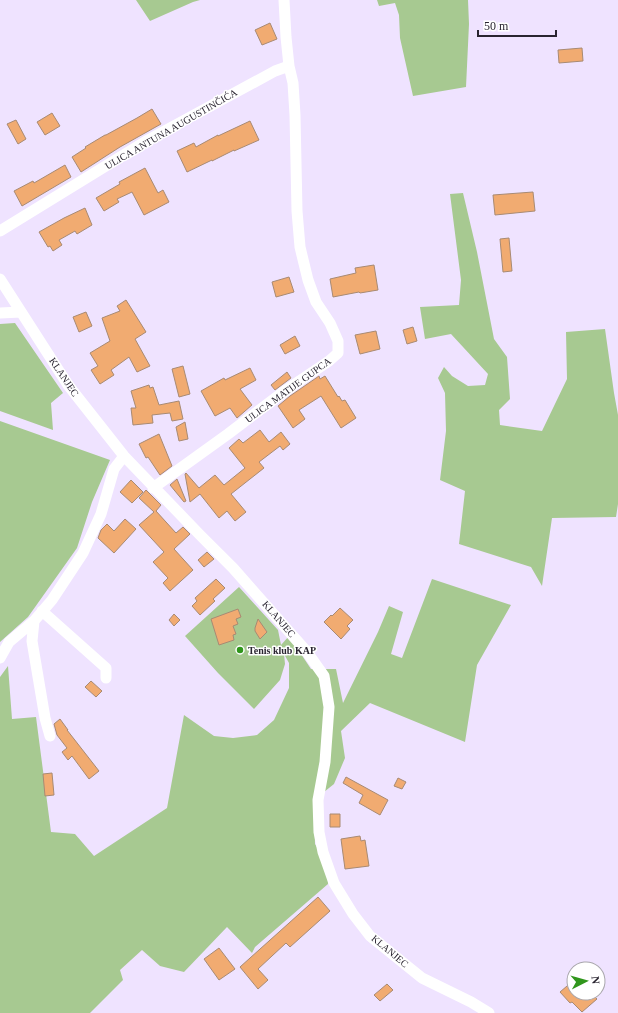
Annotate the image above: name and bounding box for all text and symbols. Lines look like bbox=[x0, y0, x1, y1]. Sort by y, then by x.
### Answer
scale bar bbox=[478, 12, 556, 38]
text: 50 m bbox=[484, 19, 509, 33]
street label: ULICA ANTUNA AUGUSTINČIĆA bbox=[103, 86, 240, 171]
street label: KLANJEC bbox=[47, 355, 81, 399]
street label: ULICA MATIJE GUPCA bbox=[243, 355, 334, 425]
street label: KLANJEC bbox=[260, 599, 298, 640]
marker: Tenis klub KAP bbox=[235, 645, 245, 655]
place label: Tenis klub KAP bbox=[248, 645, 316, 656]
street label: KLANJEC bbox=[369, 932, 411, 970]
north arrow bbox=[566, 961, 606, 1001]
text: N bbox=[590, 975, 602, 985]

